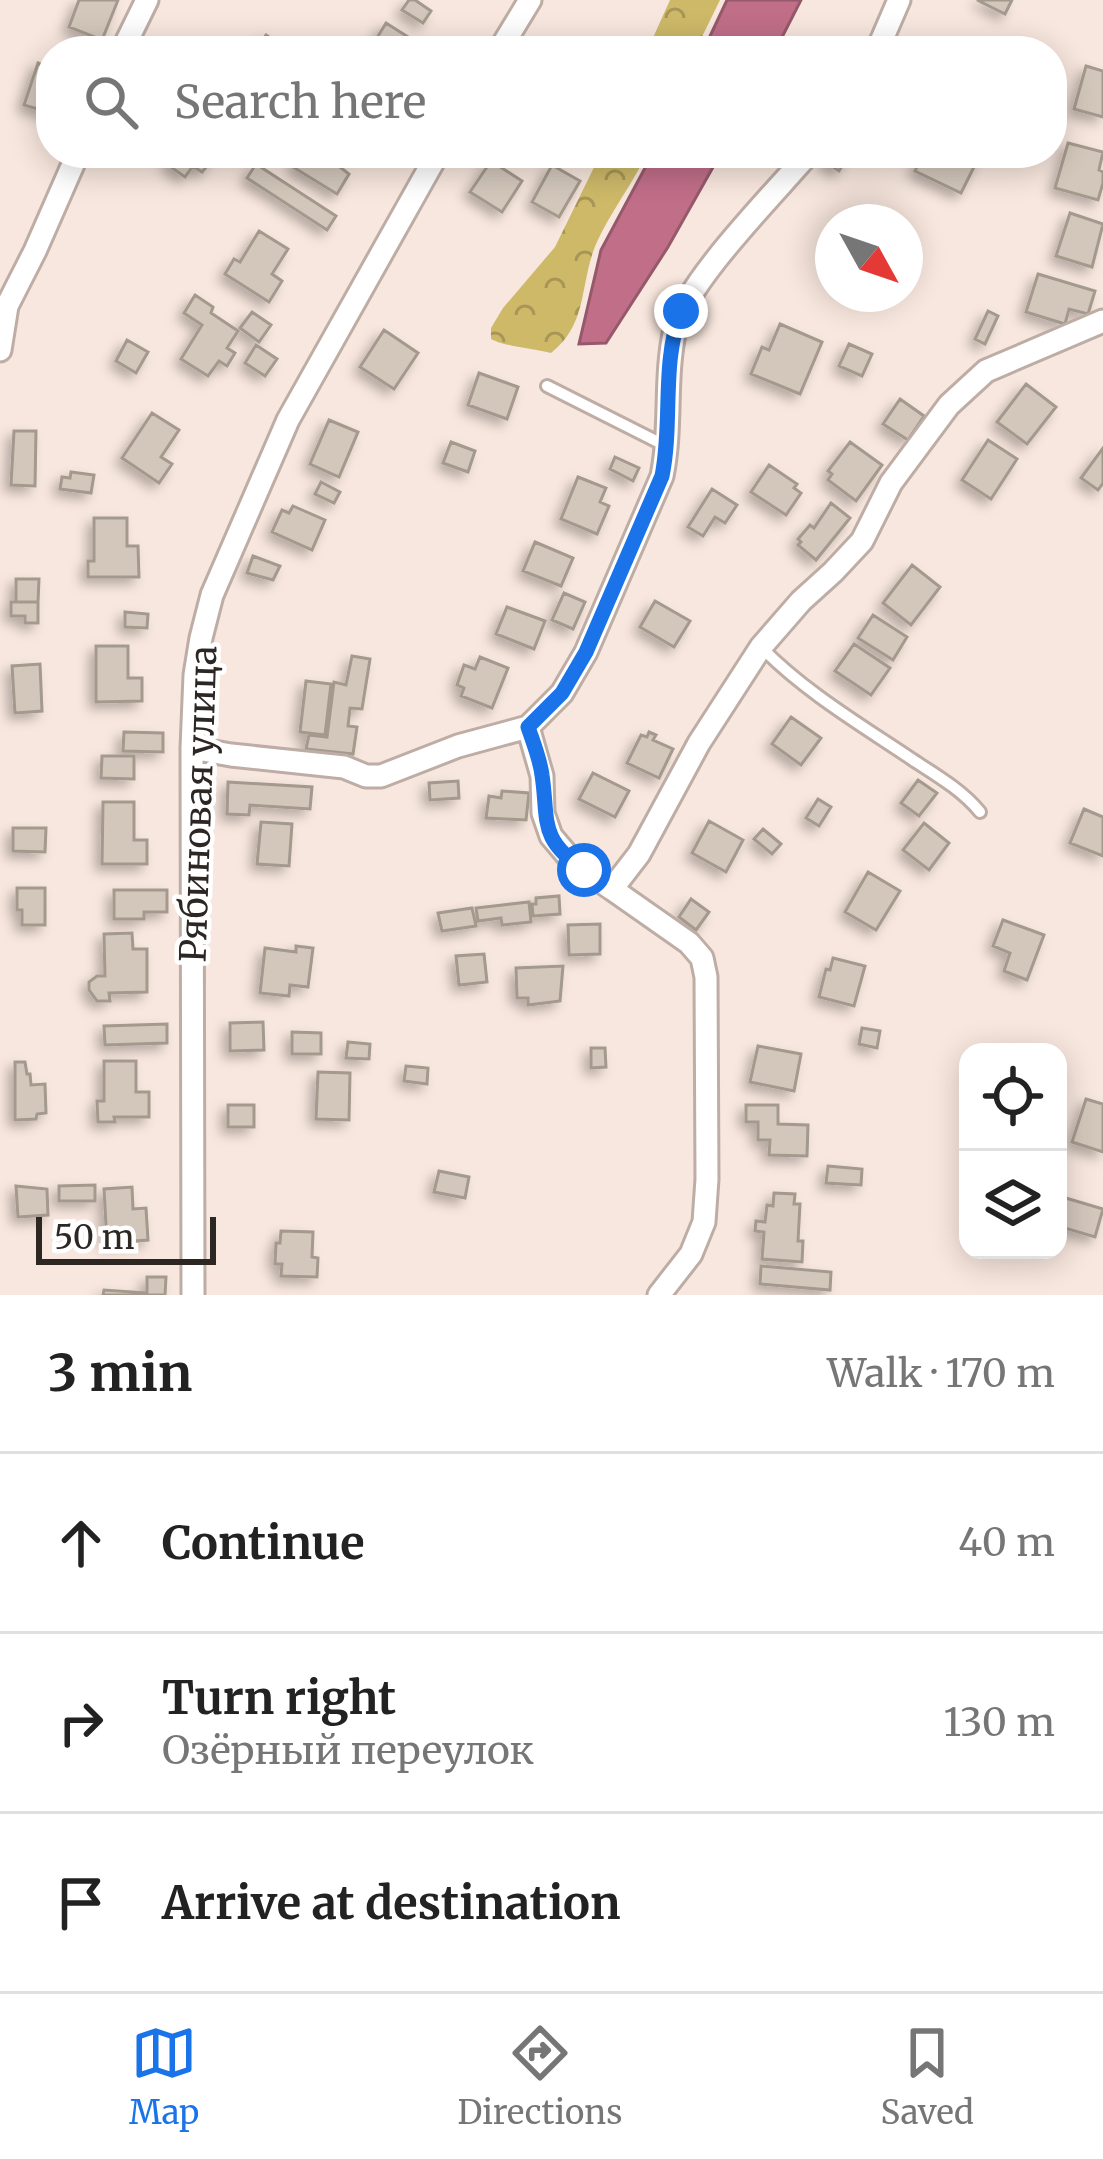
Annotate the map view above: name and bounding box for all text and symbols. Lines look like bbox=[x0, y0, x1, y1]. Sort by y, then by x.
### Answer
search box bbox=[36, 36, 1067, 168]
icon: search bbox=[78, 69, 144, 135]
text: Search here bbox=[174, 74, 426, 130]
north arrow bbox=[815, 204, 923, 312]
route end bbox=[654, 284, 708, 338]
street label: Рябиновая улица bbox=[170, 645, 227, 963]
route start bbox=[557, 843, 611, 897]
map controls bbox=[959, 1043, 1067, 1259]
button: locate bbox=[959, 1043, 1067, 1151]
button: layers bbox=[959, 1151, 1067, 1259]
scale bar bbox=[36, 1211, 216, 1264]
text: 50 m bbox=[54, 1217, 135, 1258]
text: 3 min bbox=[48, 1341, 192, 1405]
text: Walk · 170 m bbox=[827, 1349, 1055, 1398]
icon: ahead bbox=[48, 1510, 114, 1576]
text: Continue bbox=[162, 1515, 364, 1571]
text: 40 m bbox=[958, 1518, 1055, 1567]
text: Turn right bbox=[162, 1670, 396, 1726]
icon: right bbox=[48, 1690, 114, 1756]
text: 130 m bbox=[943, 1698, 1055, 1747]
text: Озёрный переулок bbox=[162, 1726, 534, 1775]
icon: arrive bbox=[48, 1870, 114, 1936]
text: Arrive at destination bbox=[162, 1875, 620, 1931]
tab: Map bbox=[129, 2020, 199, 2133]
tab: Directions bbox=[457, 2020, 622, 2133]
tab: Saved bbox=[880, 2020, 974, 2133]

